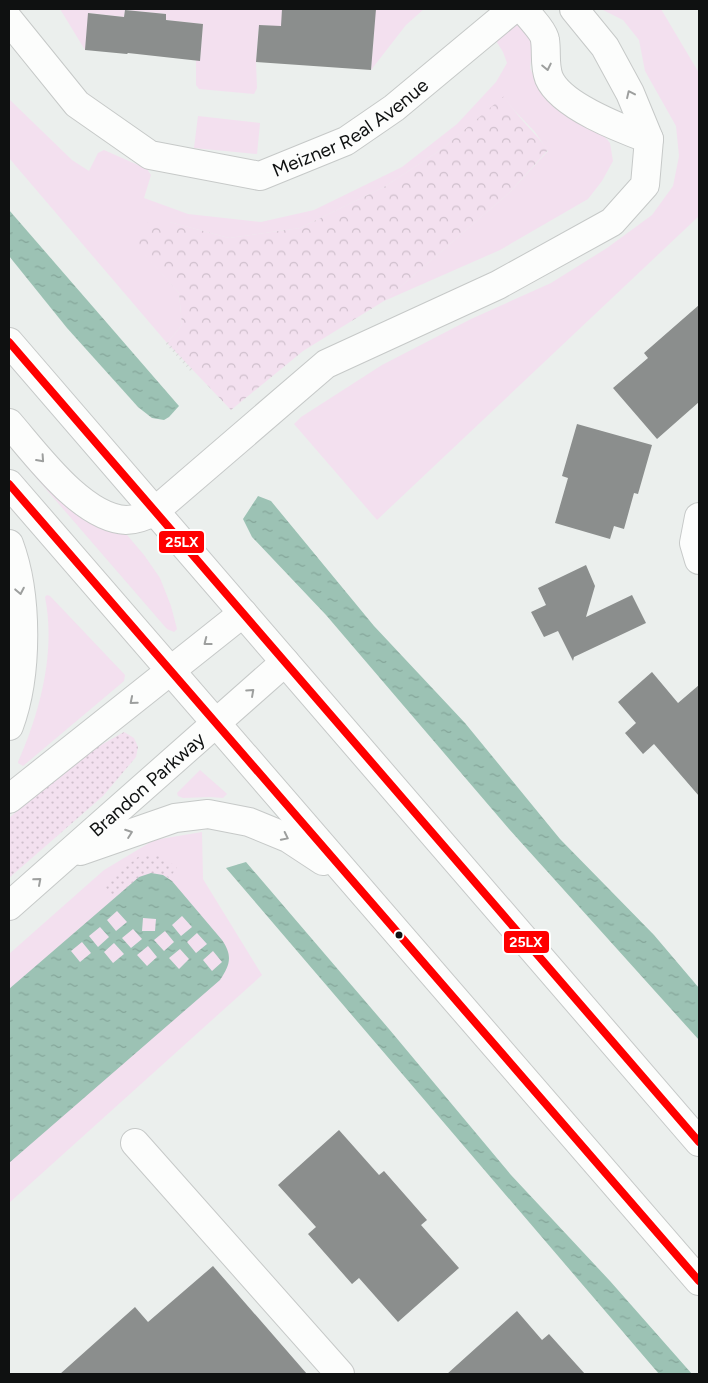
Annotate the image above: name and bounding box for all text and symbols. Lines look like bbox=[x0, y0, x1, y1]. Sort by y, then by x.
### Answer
one-way arrow bbox=[541, 63, 552, 72]
street label: Meizner Real Avenue bbox=[269, 73, 433, 181]
one-way arrow bbox=[626, 90, 636, 99]
one-way arrow bbox=[35, 454, 44, 463]
line badge: 25LX bbox=[158, 530, 205, 554]
text: 25LX bbox=[165, 534, 199, 551]
one-way arrow bbox=[14, 587, 24, 596]
one-way arrow bbox=[204, 636, 213, 644]
one-way arrow bbox=[245, 689, 254, 698]
one-way arrow bbox=[130, 695, 139, 704]
street label: Brandon Parkway bbox=[84, 727, 209, 841]
one-way arrow bbox=[124, 829, 133, 839]
one-way arrow bbox=[280, 831, 289, 841]
one-way arrow bbox=[32, 878, 41, 887]
unlabelled marker bbox=[394, 930, 404, 940]
line badge: 25LX bbox=[503, 930, 550, 954]
text: 25LX bbox=[509, 934, 543, 951]

